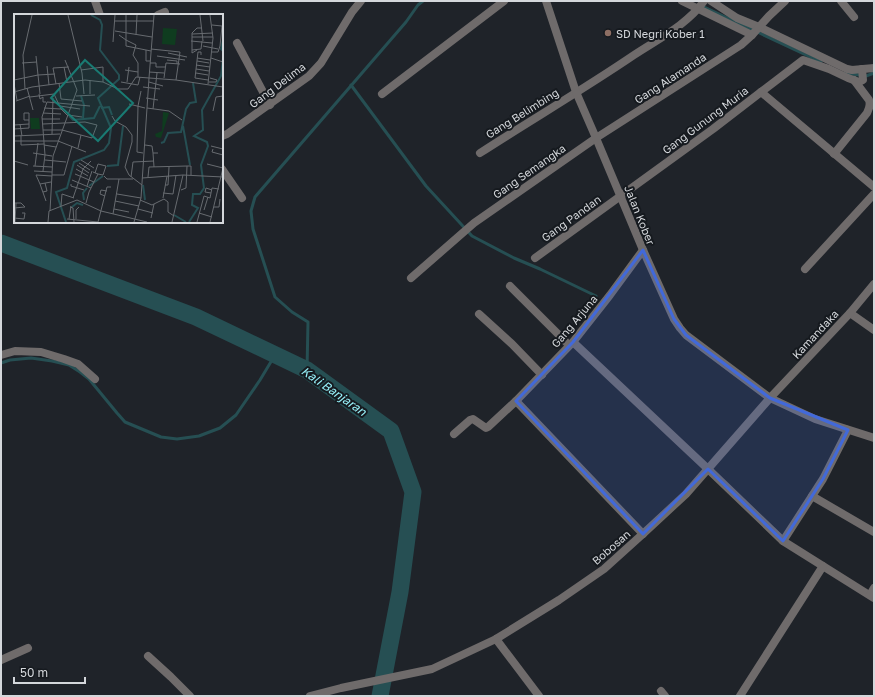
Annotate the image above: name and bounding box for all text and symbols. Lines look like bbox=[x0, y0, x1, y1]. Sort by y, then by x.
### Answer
inset map bbox=[14, 14, 223, 223]
place label: SD Negri Kober 1 bbox=[616, 27, 704, 40]
marker: SD Negri Kober 1 bbox=[603, 28, 613, 38]
street label: Gang Alamanda bbox=[632, 50, 708, 106]
street label: Gang Delima bbox=[246, 60, 308, 110]
street label: Gang Gunung Muria bbox=[660, 84, 750, 156]
street label: Gang Belimbing bbox=[483, 85, 561, 141]
street label: Gang Semangka bbox=[490, 141, 568, 201]
street label: Jalan Kober bbox=[622, 183, 658, 247]
street label: Gang Pandan bbox=[539, 192, 603, 244]
street label: Gang Arjuna bbox=[548, 292, 600, 350]
street label: Kamandaka bbox=[789, 307, 841, 361]
water label: Kali Banjaran bbox=[299, 363, 370, 419]
street label: Bobosan bbox=[589, 527, 633, 567]
scale bar bbox=[14, 659, 85, 685]
text: 50 m bbox=[20, 665, 48, 680]

